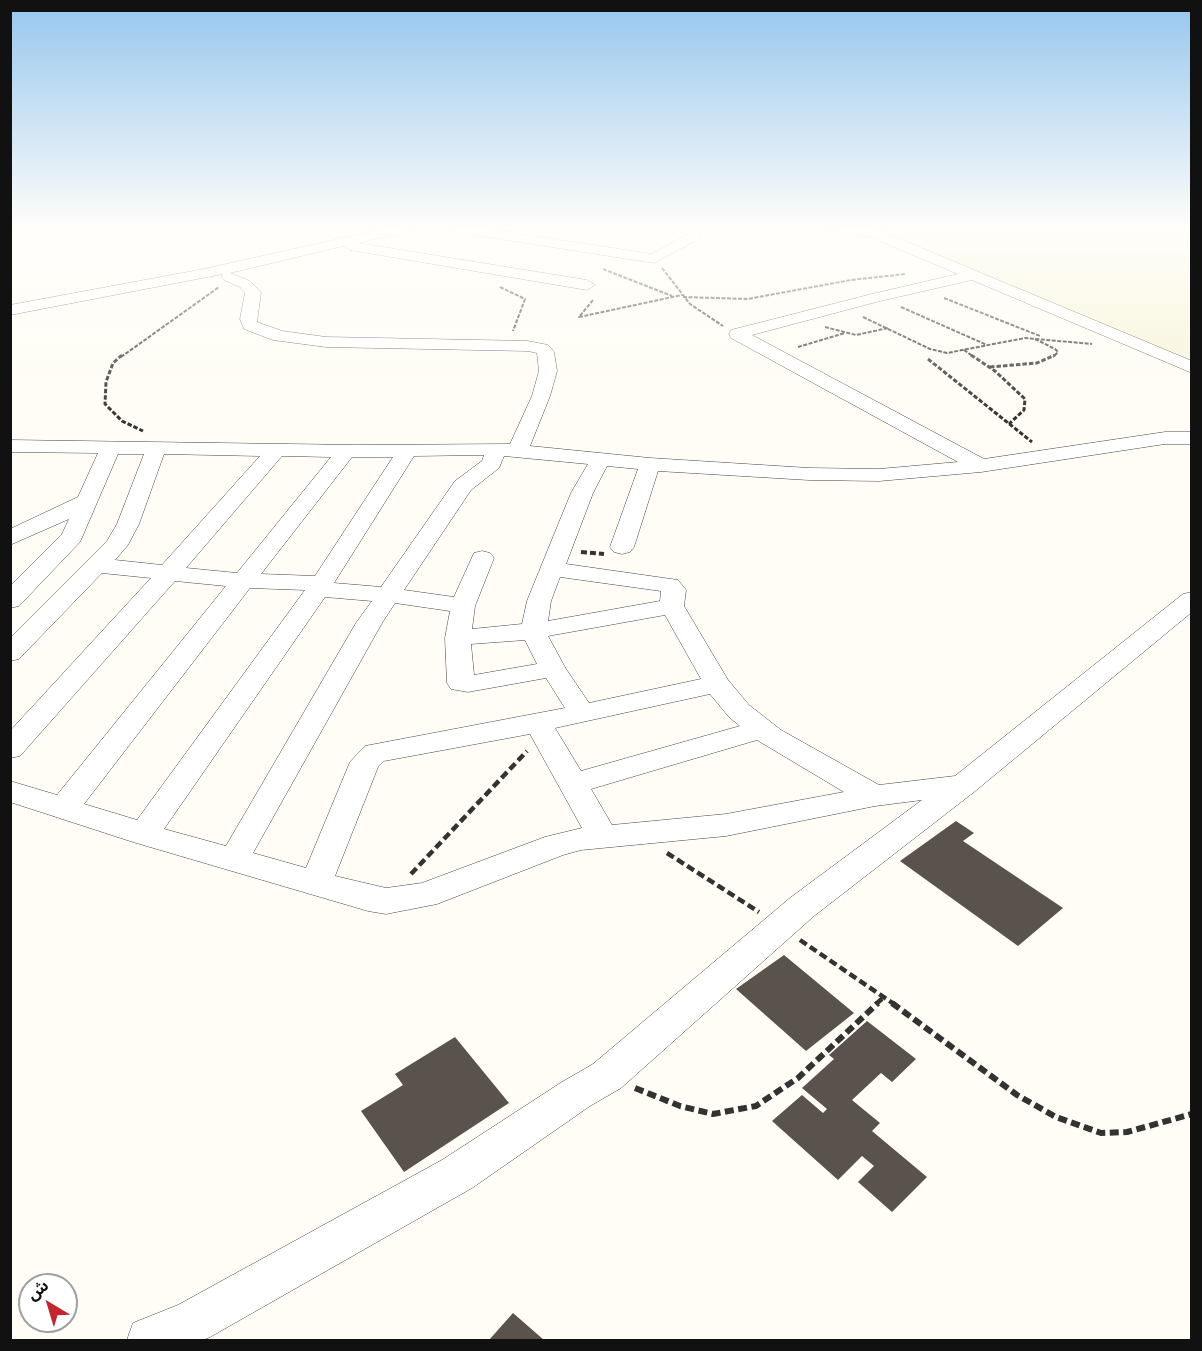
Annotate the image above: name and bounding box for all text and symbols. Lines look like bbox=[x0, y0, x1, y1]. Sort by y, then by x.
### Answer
north arrow bbox=[18, 1273, 78, 1333]
text: ش bbox=[24, 1277, 52, 1303]

